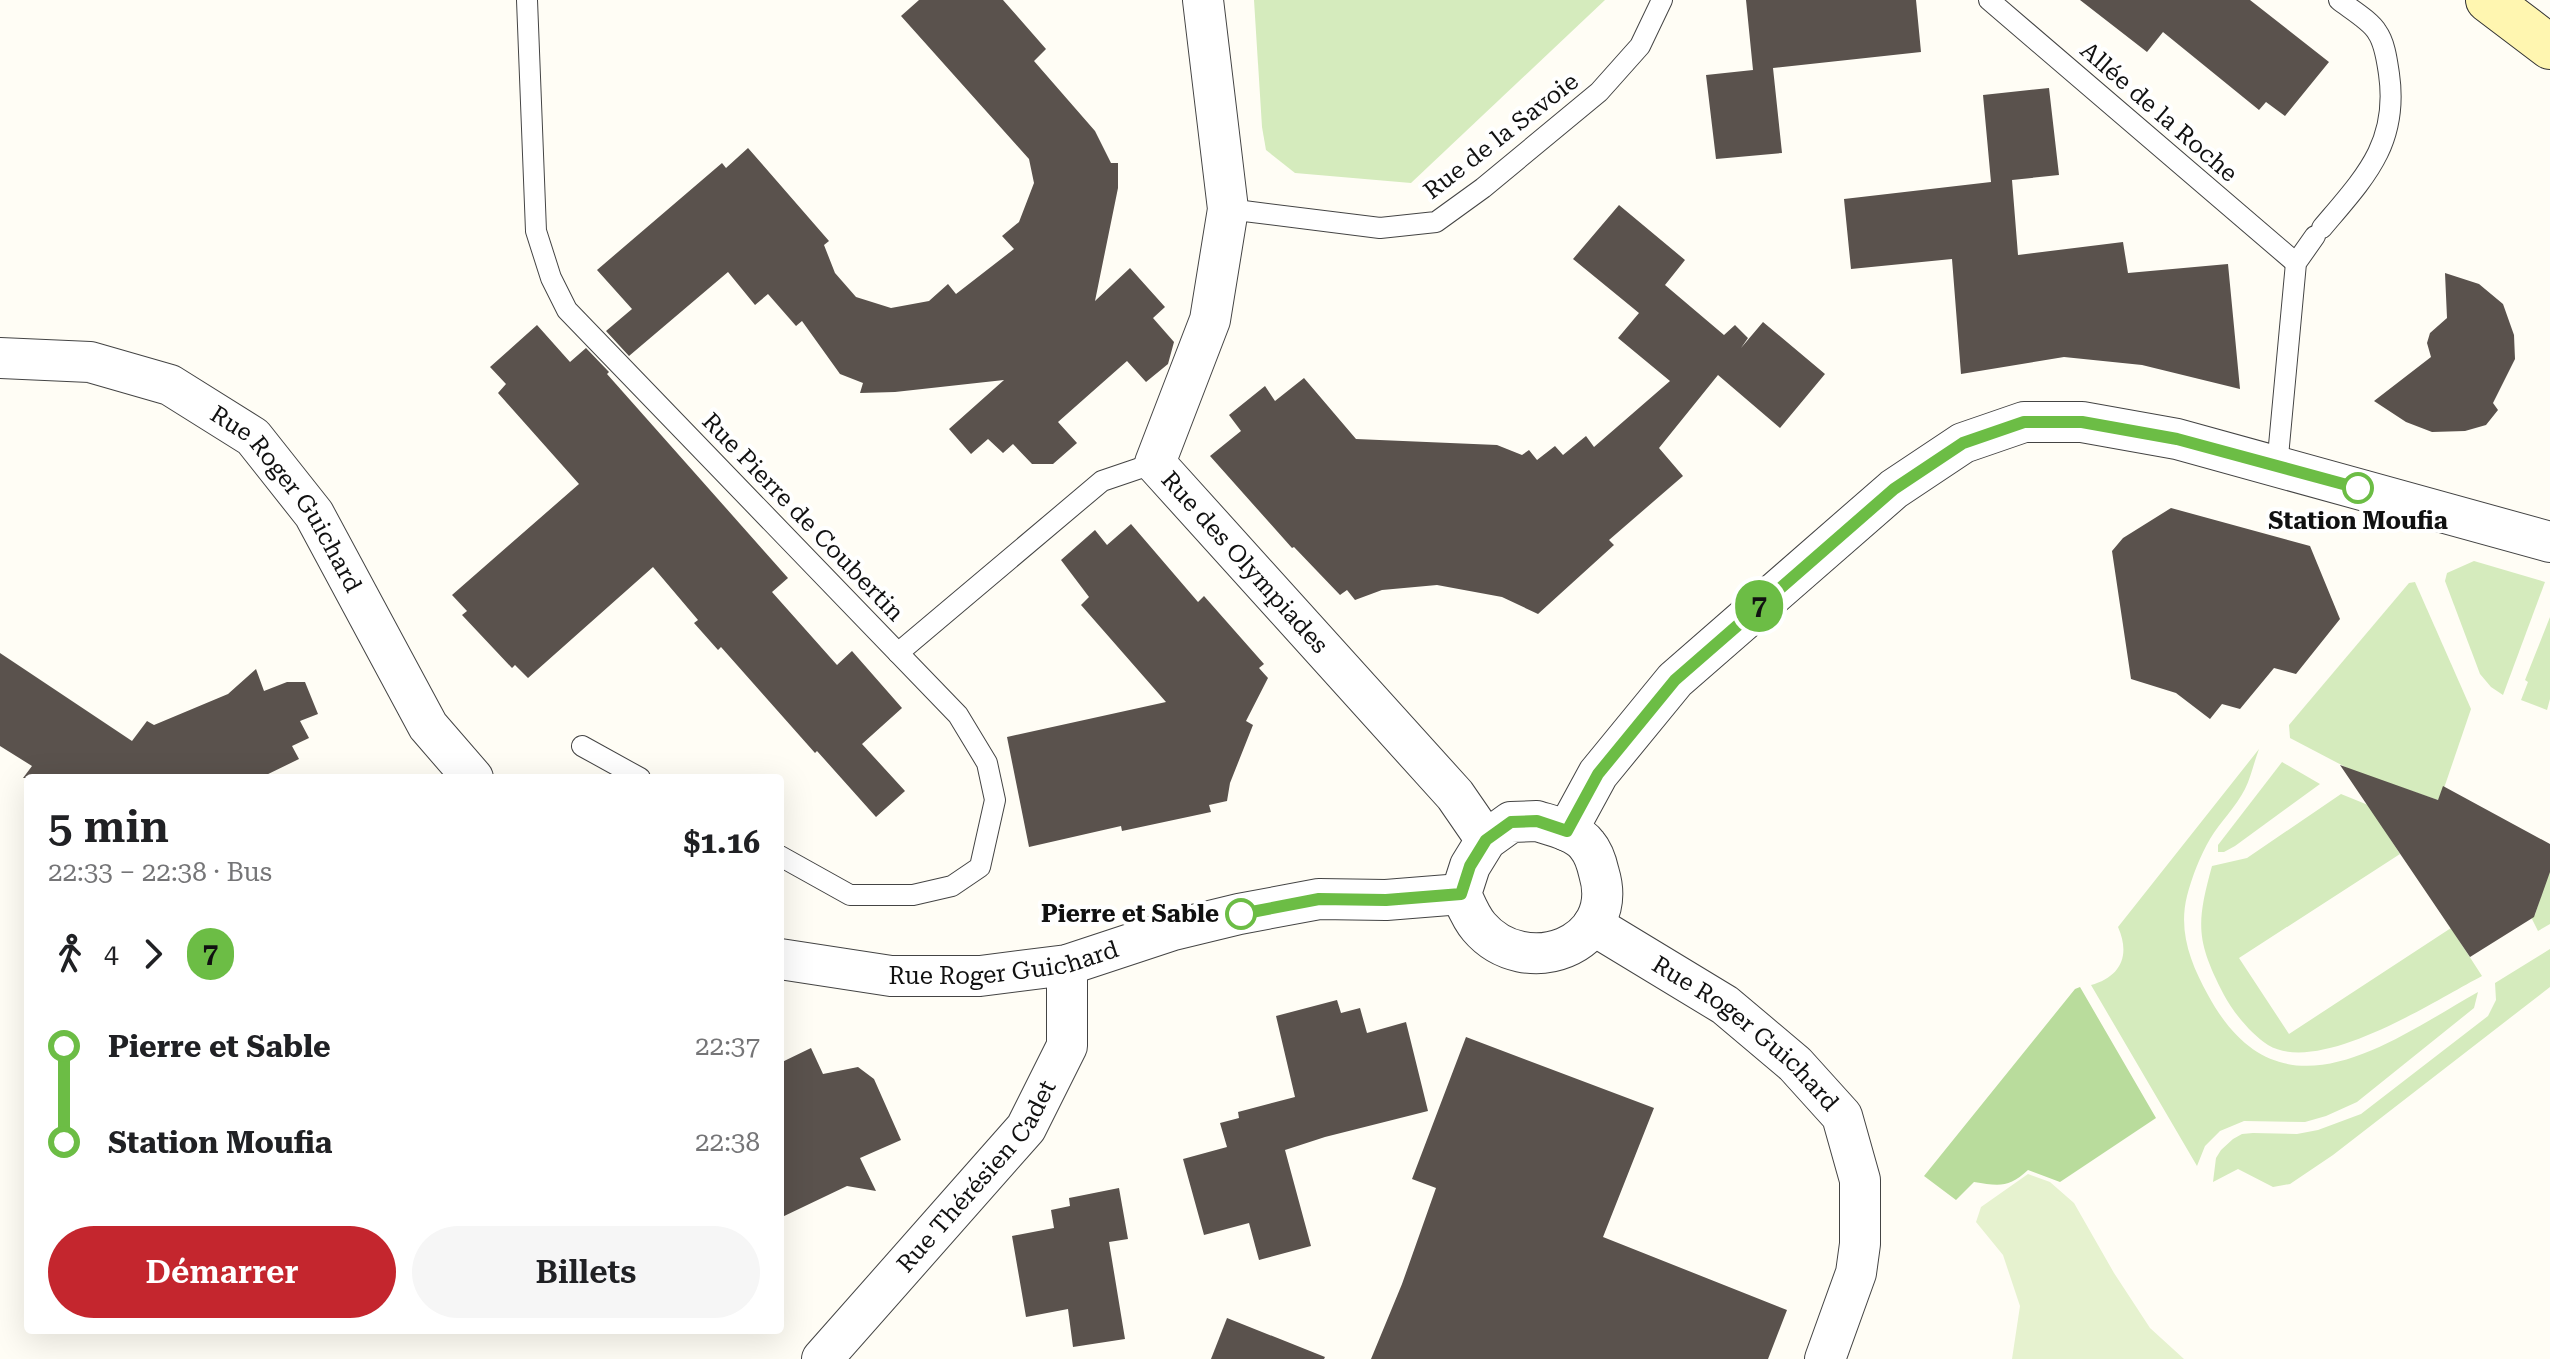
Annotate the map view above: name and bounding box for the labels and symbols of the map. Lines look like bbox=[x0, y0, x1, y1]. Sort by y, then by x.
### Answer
street label: Allée de la Roche bbox=[2075, 36, 2243, 188]
street label: Rue de la Savoie bbox=[1418, 67, 1584, 205]
street label: Rue Roger Guichard bbox=[205, 400, 367, 597]
street label: Rue Pierre de Coubertin bbox=[696, 407, 910, 627]
street label: Rue des Olympiades bbox=[1156, 466, 1334, 659]
marker: Station Moufia bbox=[2343, 473, 2373, 503]
place label: Station Moufia bbox=[2268, 507, 2448, 535]
line badge: 7 bbox=[1733, 580, 1785, 632]
marker: Pierre et Sable bbox=[1226, 899, 1256, 929]
place label: Pierre et Sable bbox=[1041, 900, 1219, 928]
street label: Rue Roger Guichard bbox=[888, 935, 1122, 990]
street label: Rue Roger Guichard bbox=[1647, 950, 1845, 1117]
street label: Rue Thérésien Cadet bbox=[891, 1076, 1062, 1278]

